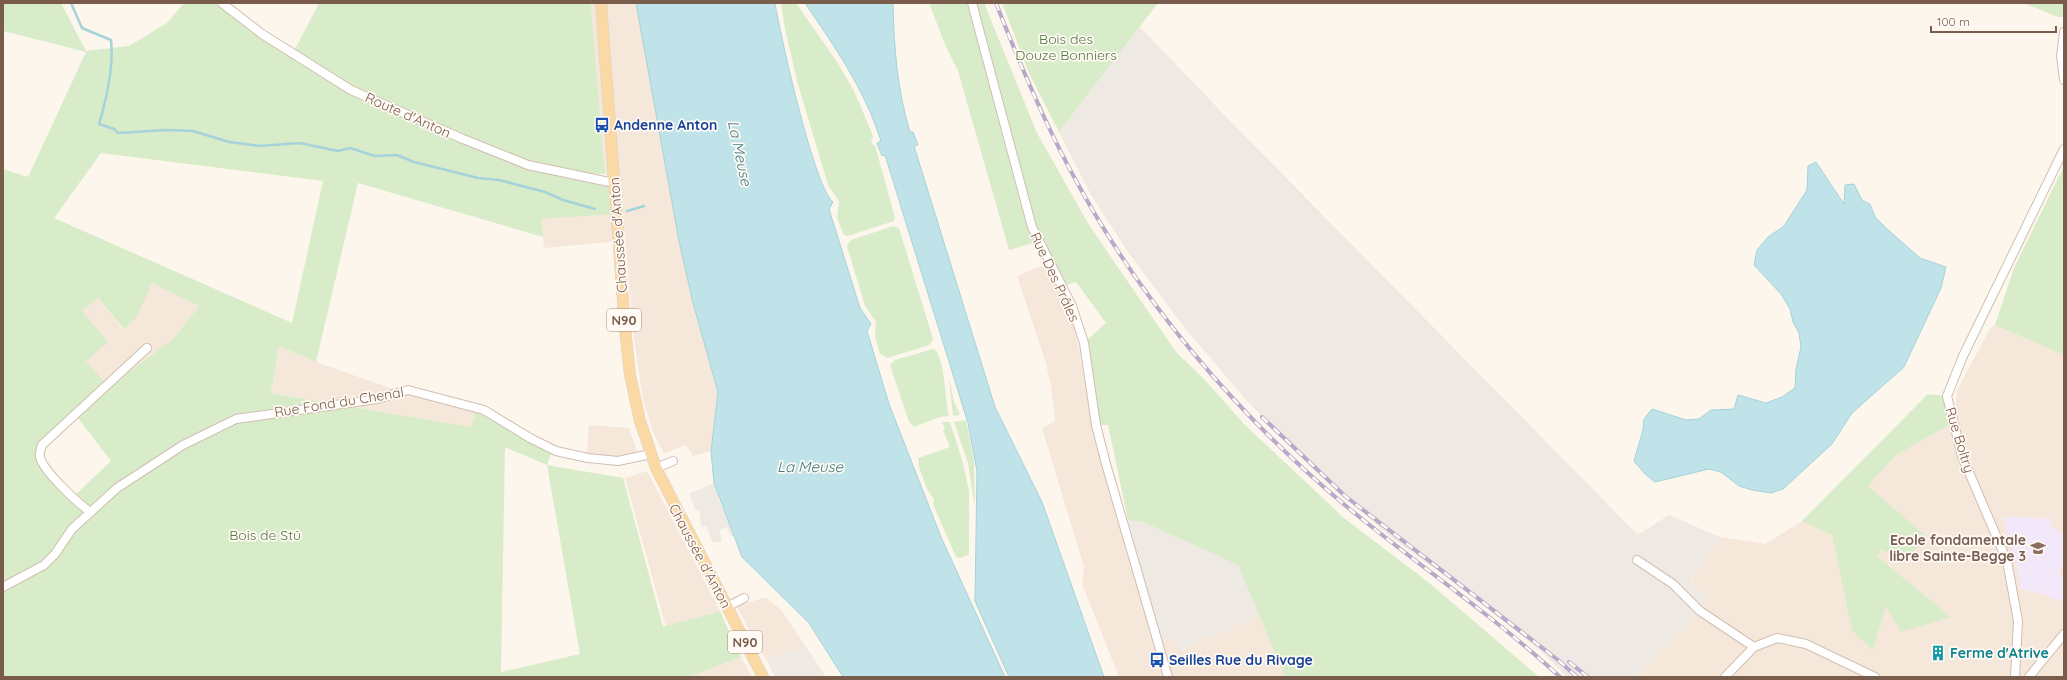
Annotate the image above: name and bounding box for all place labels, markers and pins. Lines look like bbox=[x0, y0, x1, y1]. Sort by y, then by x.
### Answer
bus stop icon: Andenne Anton bbox=[593, 116, 611, 134]
place label: Andenne Anton bbox=[614, 116, 717, 134]
place label: Ecole fondamentale libre Sainte-Begge 3 bbox=[1889, 531, 2026, 565]
school or university icon: Ecole fondamentale libre Sainte-Begge 3 bbox=[2029, 539, 2047, 557]
building icon: Ferme d'Atrive bbox=[1929, 644, 1947, 662]
place label: Ferme d'Atrive bbox=[1950, 644, 2049, 662]
bus stop icon: Seilles Rue du Rivage bbox=[1148, 651, 1166, 669]
place label: Seilles Rue du Rivage bbox=[1169, 651, 1313, 669]

